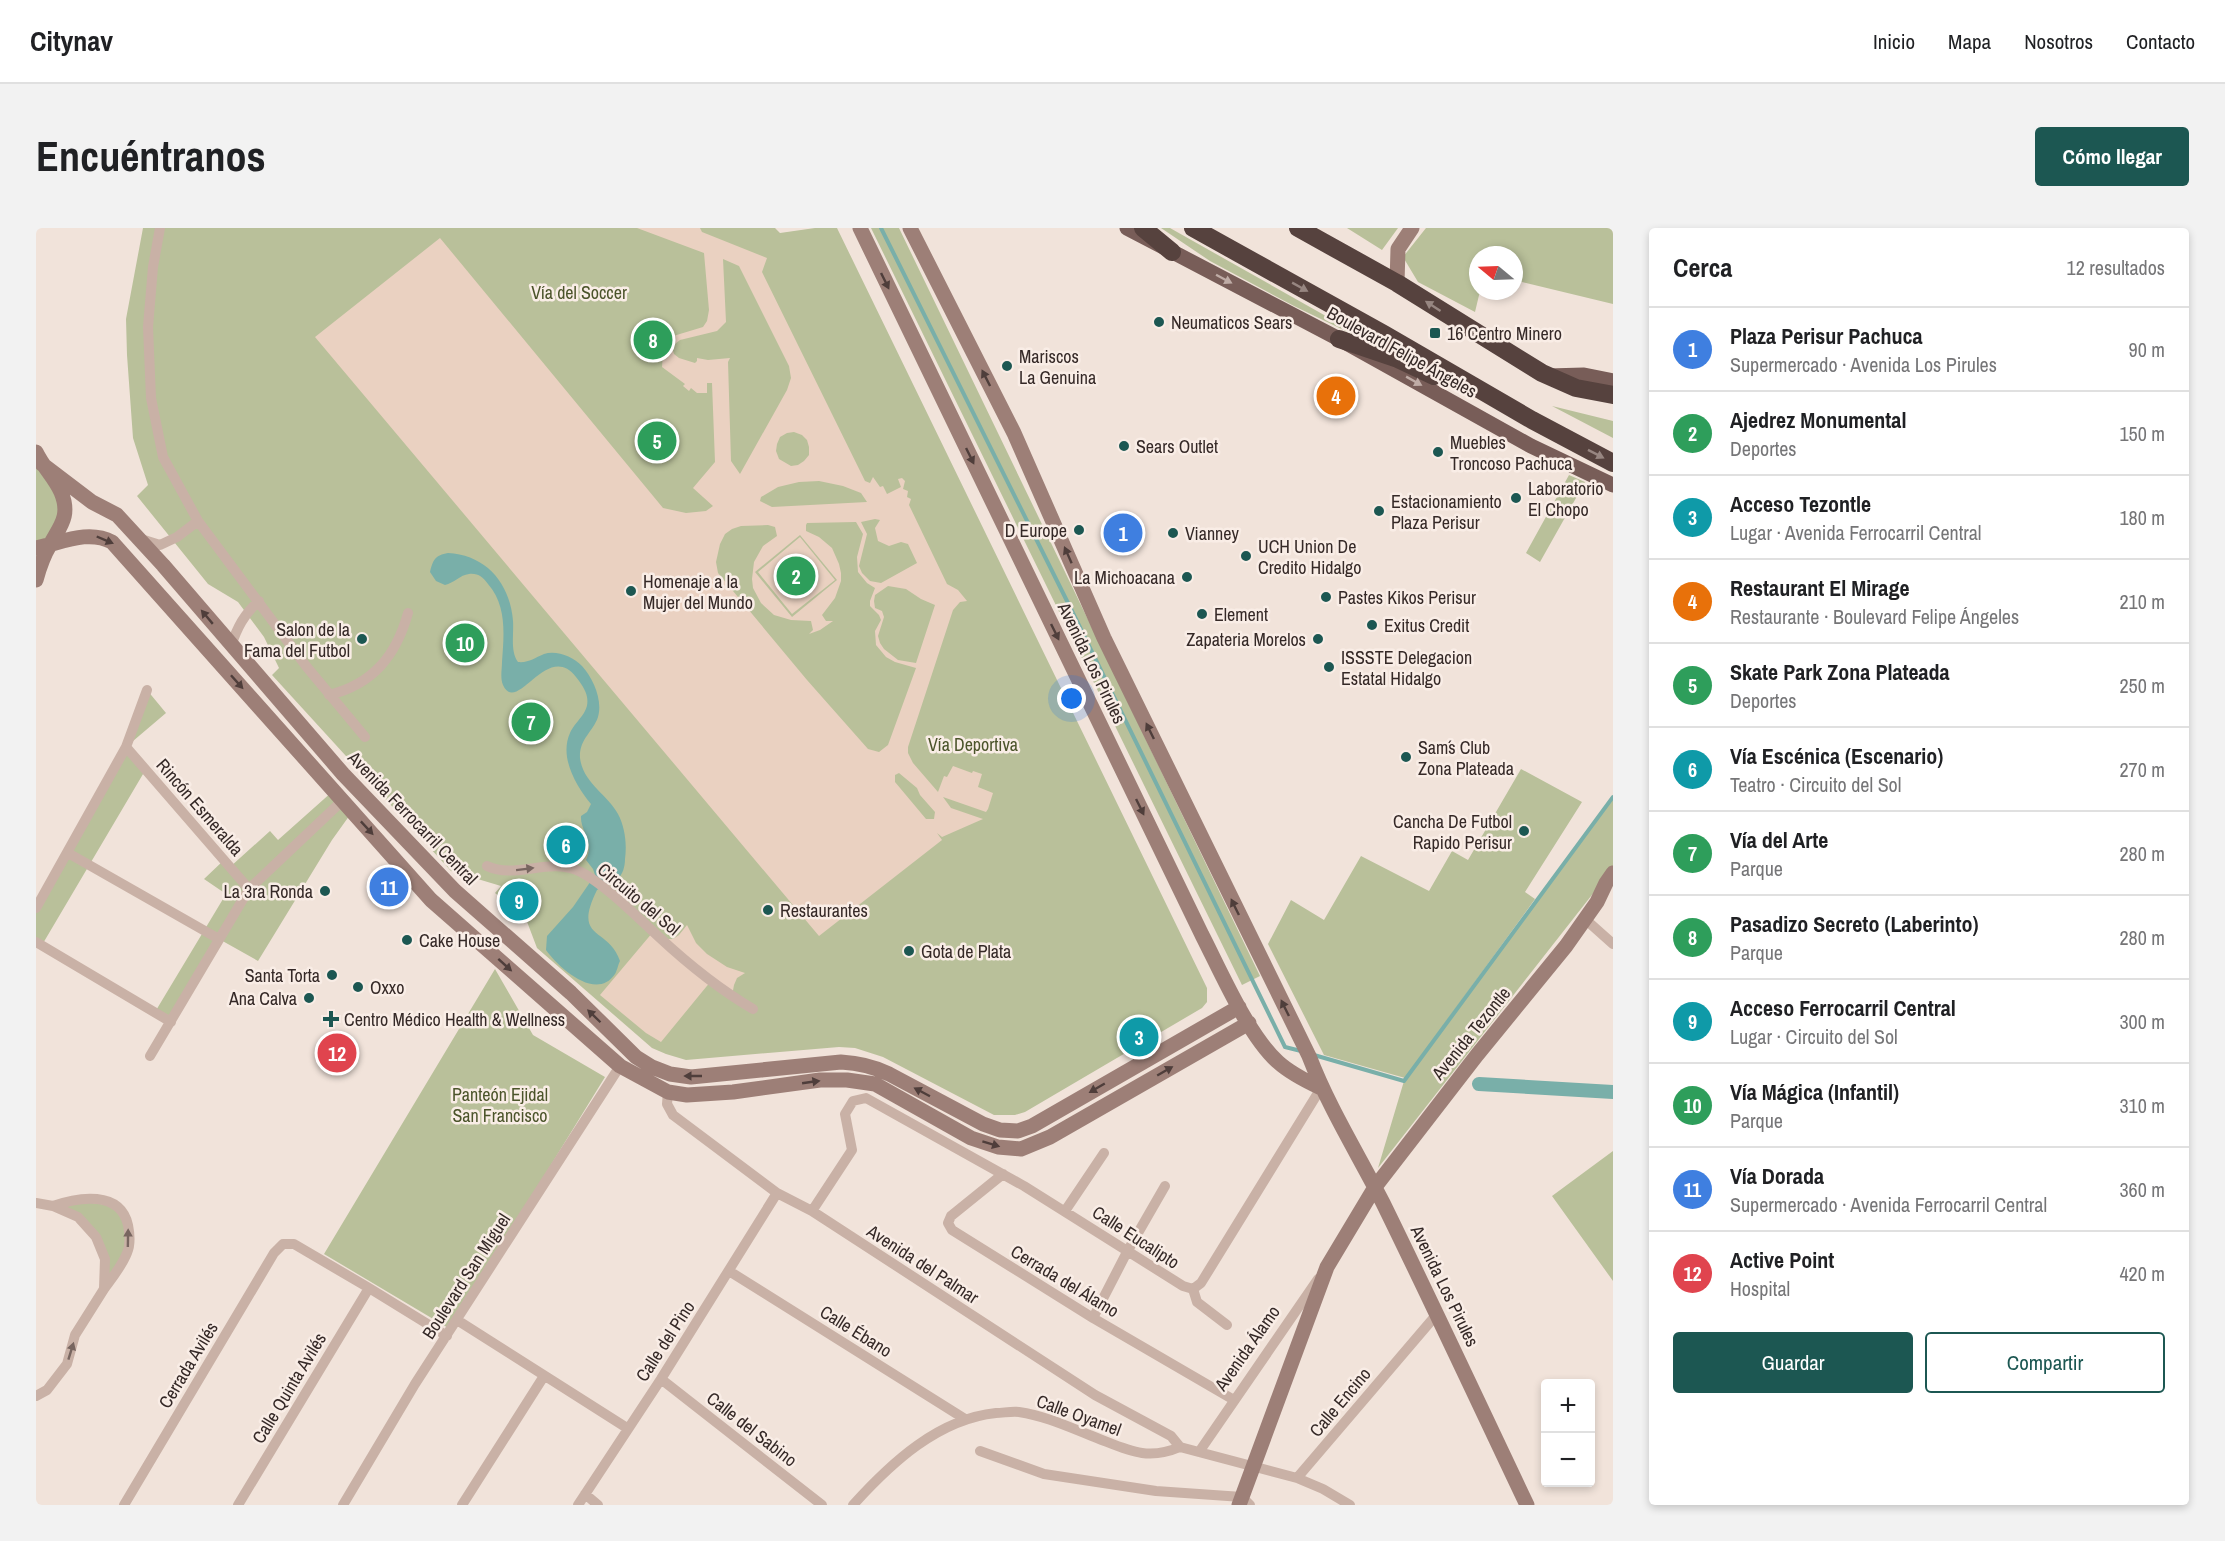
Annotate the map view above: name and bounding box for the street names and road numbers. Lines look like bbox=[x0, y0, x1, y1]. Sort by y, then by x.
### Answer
street label: Boulevard Felipe Ángeles bbox=[1323, 300, 1481, 404]
street label: Avenida Los Pirules bbox=[1051, 597, 1132, 728]
street label: Avenida Ferrocarril Central bbox=[342, 745, 483, 890]
street label: Rincón Esmeralda bbox=[151, 753, 249, 861]
street label: Circuito del Sol bbox=[592, 857, 686, 941]
street label: Avenida Tezontle bbox=[1425, 981, 1516, 1085]
street label: Calle Eucalipto bbox=[1088, 1199, 1184, 1275]
street label: Boulevard San Miguel bbox=[416, 1208, 516, 1344]
street label: Avenida del Palmar bbox=[861, 1218, 984, 1310]
street label: Avenida Los Pirules bbox=[1404, 1220, 1485, 1351]
street label: Cerrada del Álamo bbox=[1006, 1239, 1124, 1323]
street label: Calle del Pino bbox=[629, 1296, 701, 1386]
street label: Calle Ébano bbox=[815, 1299, 897, 1363]
street label: Avenida Álamo bbox=[1208, 1300, 1286, 1397]
street label: Cerrada Avilés bbox=[152, 1317, 224, 1413]
street label: Calle Quinta Avilés bbox=[246, 1328, 332, 1448]
street label: Calle Encino bbox=[1304, 1362, 1376, 1442]
street label: Calle del Sabino bbox=[702, 1386, 802, 1472]
street label: Calle Oyamel bbox=[1033, 1388, 1125, 1442]

